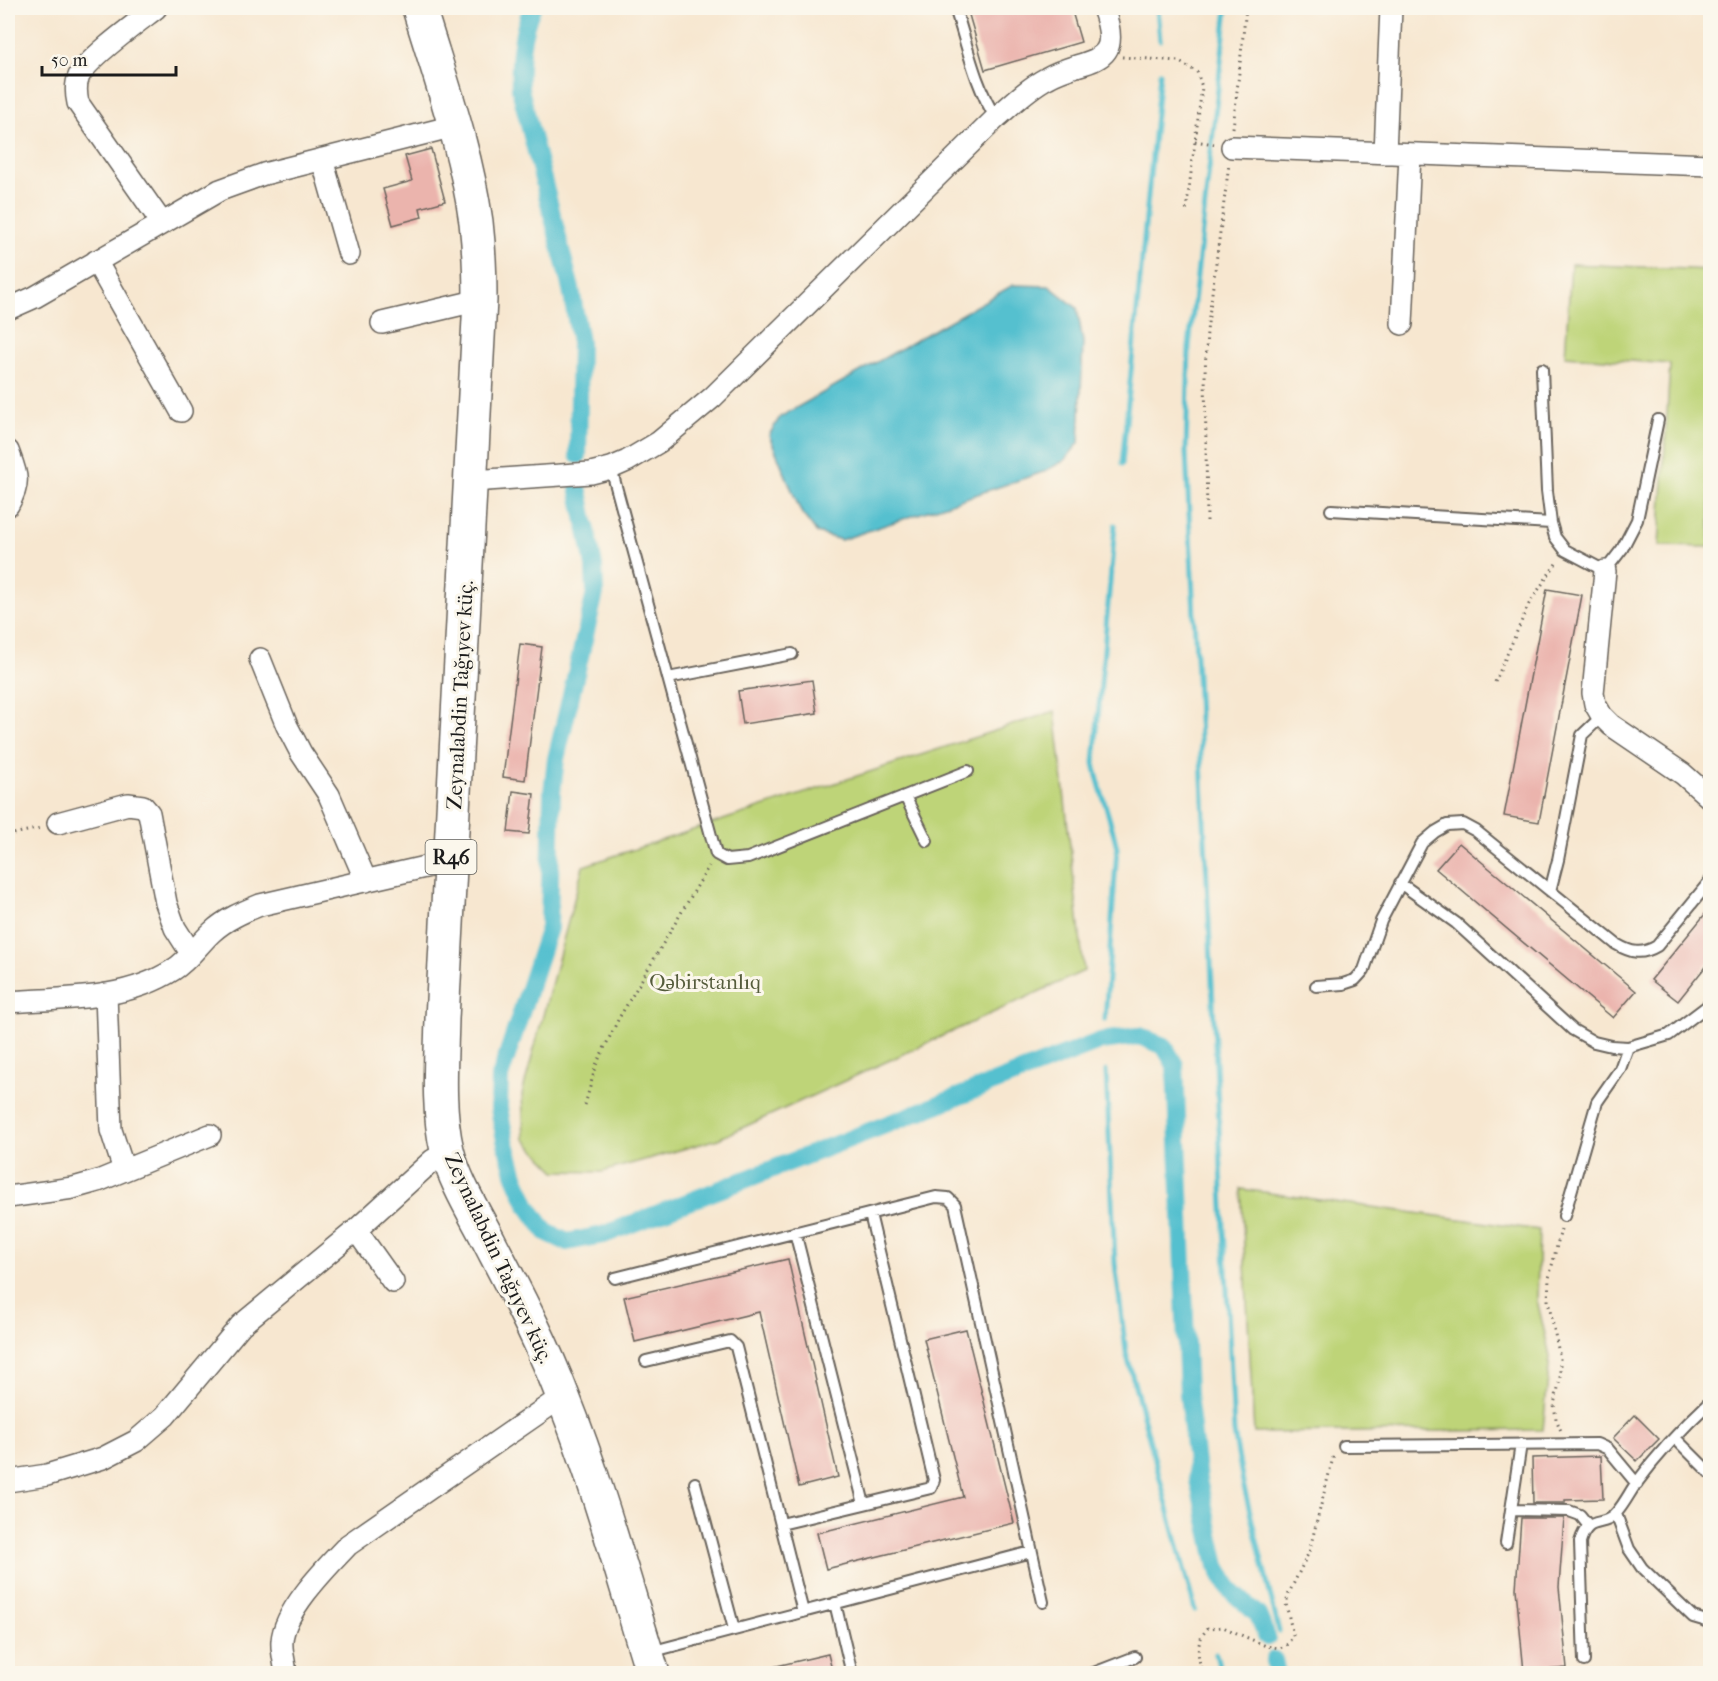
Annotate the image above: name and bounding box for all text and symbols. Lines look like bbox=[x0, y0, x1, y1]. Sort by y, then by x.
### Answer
scale bar bbox=[42, 39, 176, 77]
text: 50 m bbox=[51, 50, 88, 71]
street label: Zeynalabdin Tağıyev küç. bbox=[442, 580, 478, 810]
road number: R46 bbox=[426, 840, 476, 874]
park label: Qəbirstanlıq bbox=[649, 970, 762, 994]
street label: Zeynalabdin Tağıyev küç. bbox=[440, 1149, 558, 1367]

